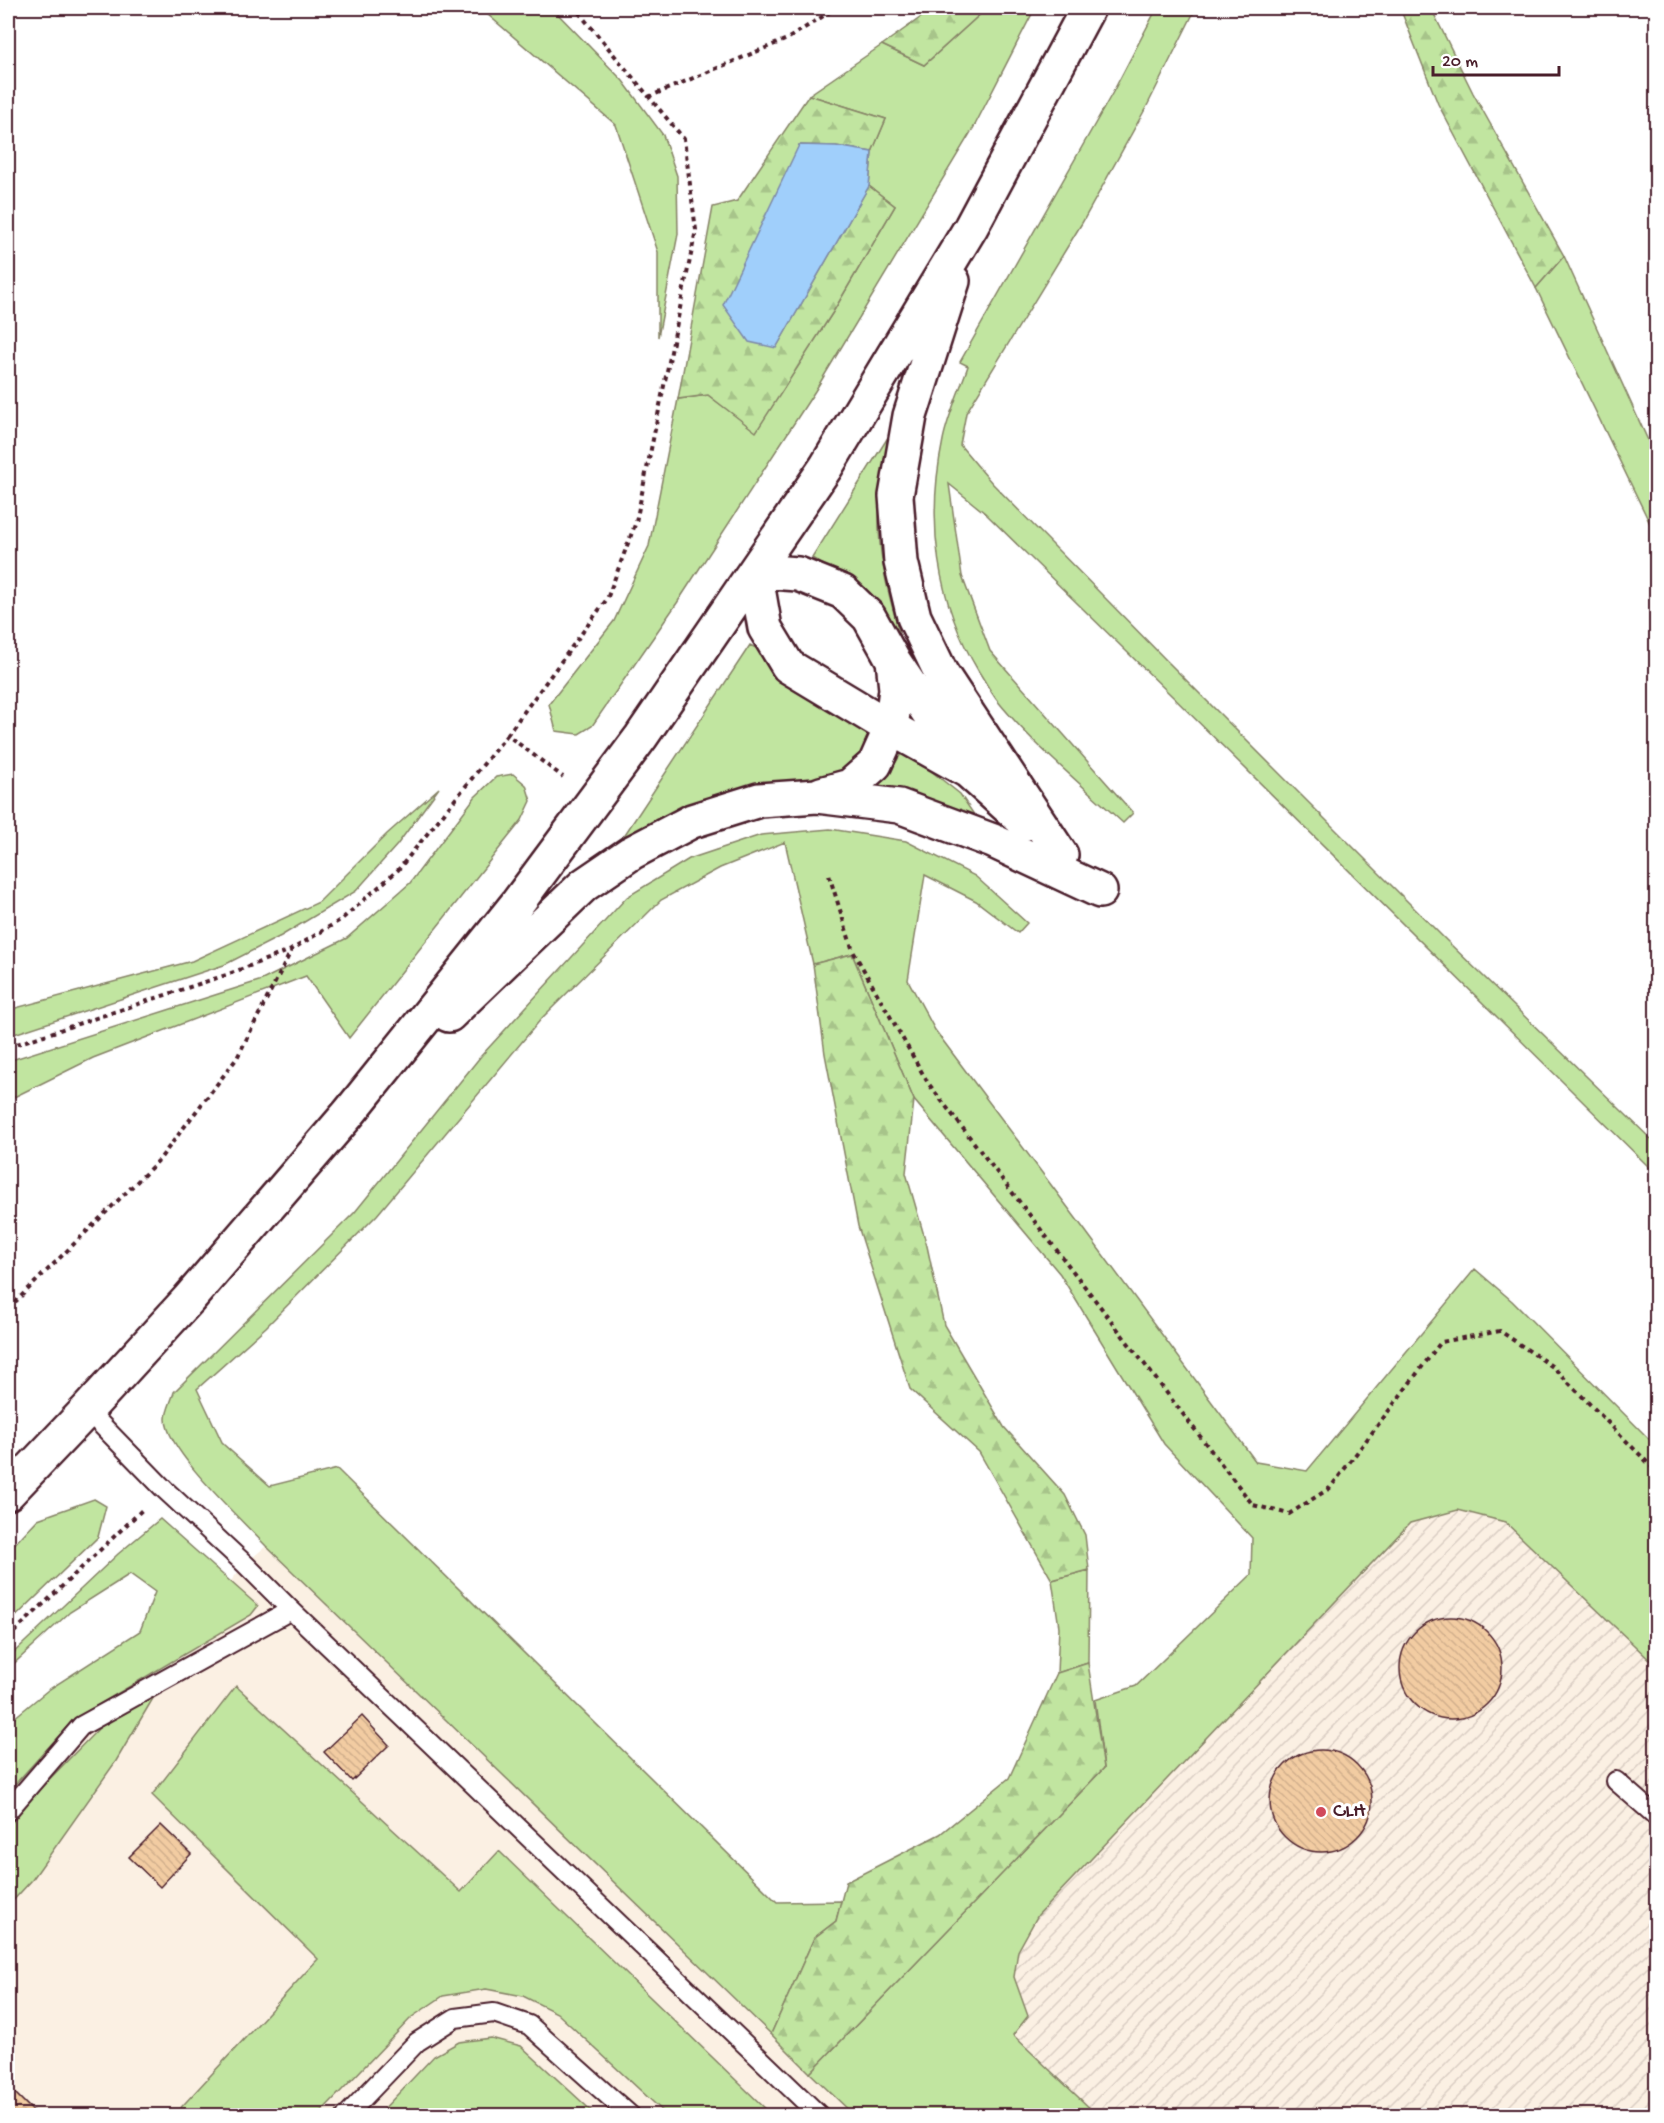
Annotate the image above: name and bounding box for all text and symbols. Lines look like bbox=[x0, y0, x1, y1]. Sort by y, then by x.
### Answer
scale bar bbox=[1433, 39, 1559, 77]
text: 20 m bbox=[1442, 52, 1478, 73]
place label: CLH bbox=[1333, 1799, 1366, 1825]
marker: CLH bbox=[1314, 1805, 1328, 1819]

